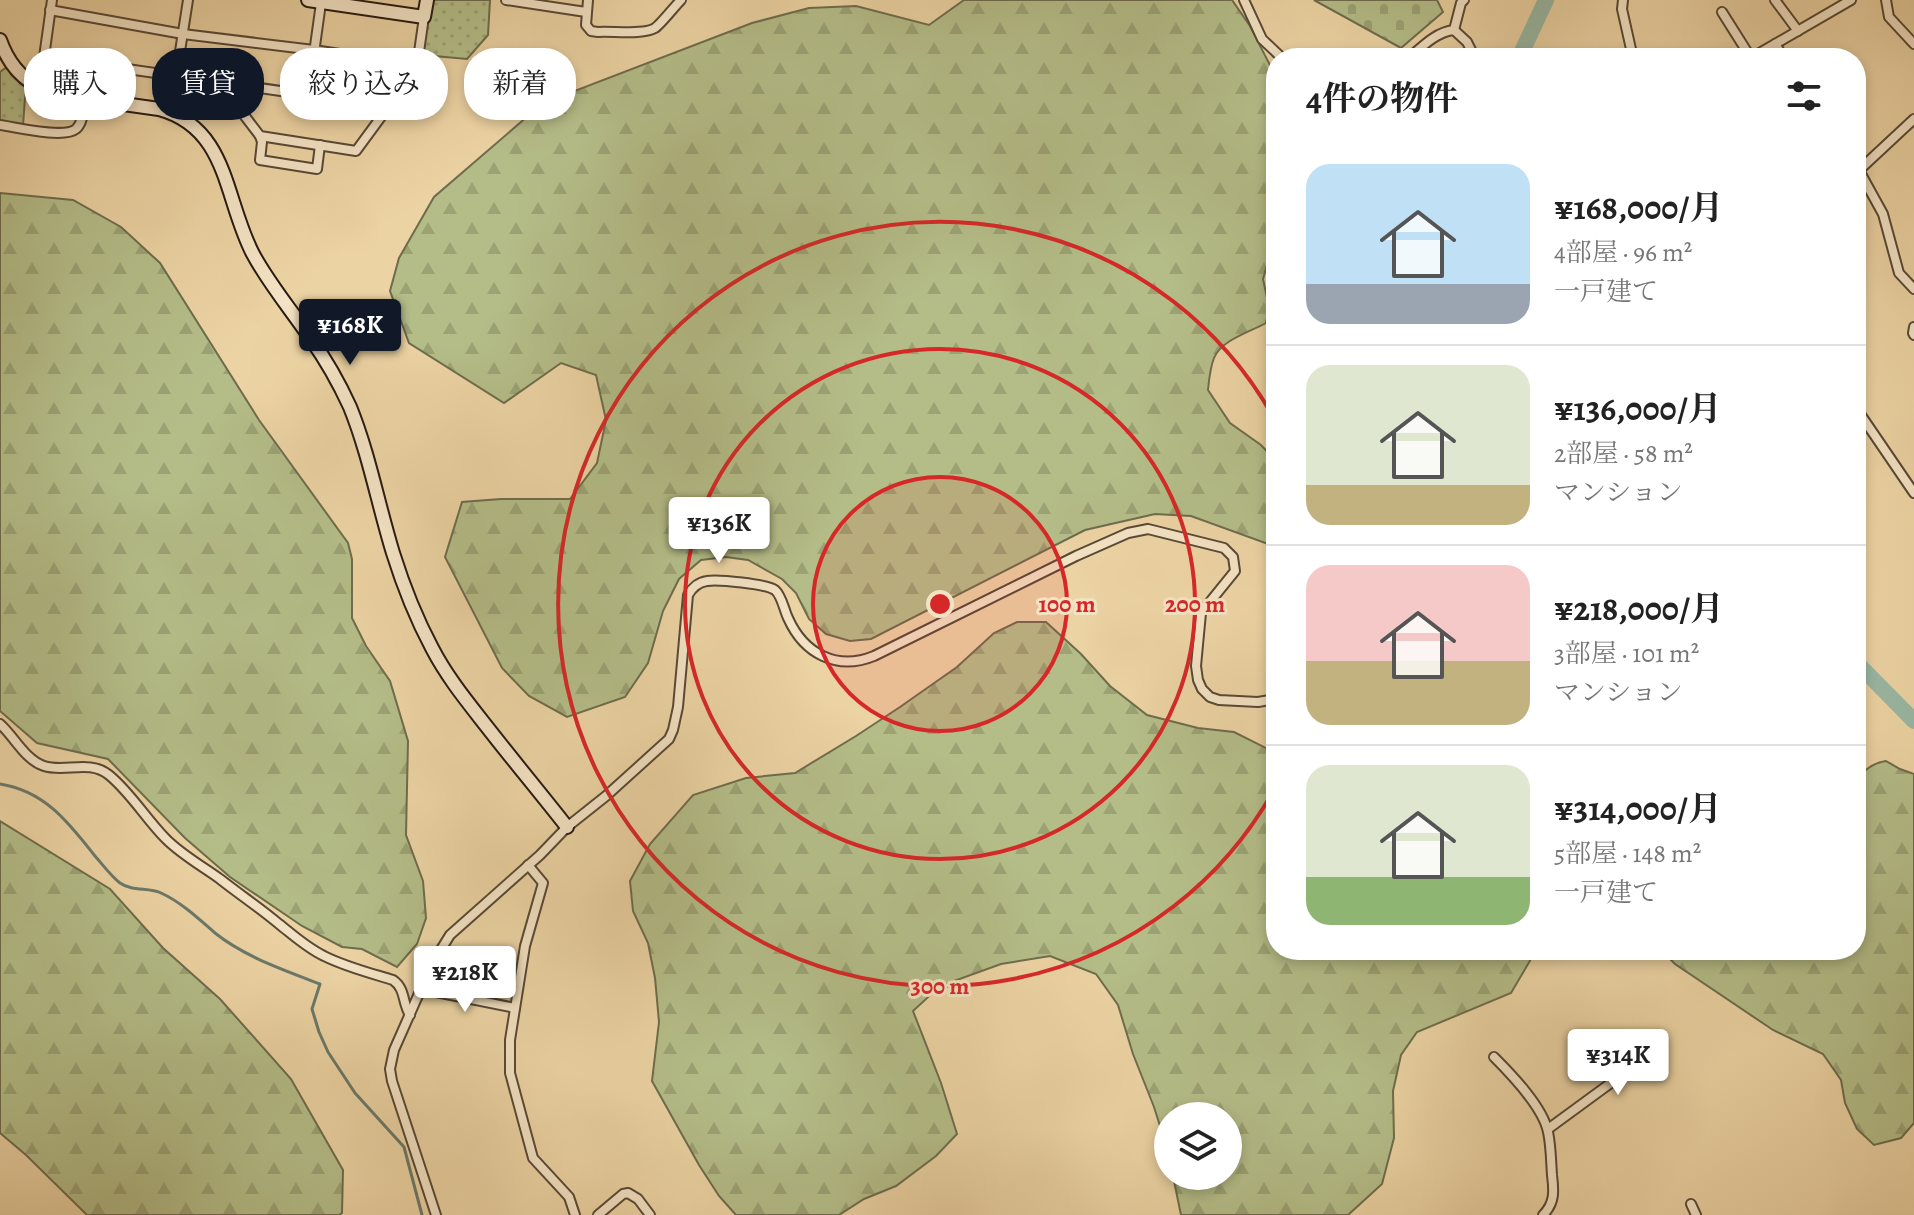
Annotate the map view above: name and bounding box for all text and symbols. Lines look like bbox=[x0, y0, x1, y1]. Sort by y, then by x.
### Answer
chip: 購入 bbox=[24, 48, 136, 120]
chip: 賃貸 bbox=[152, 48, 264, 120]
chip: 絞り込み bbox=[280, 48, 448, 120]
chip: 新着 bbox=[464, 48, 576, 120]
icon: filters bbox=[1782, 74, 1826, 118]
text: 4件の物件 bbox=[1306, 75, 1458, 122]
text: ¥168,000/月 bbox=[1554, 184, 1724, 231]
icon: home bbox=[1370, 196, 1466, 292]
text: 4部屋 · 96 m² bbox=[1554, 235, 1692, 270]
text: 一戸建て bbox=[1554, 274, 1658, 309]
pin: ¥168K bbox=[294, 299, 406, 367]
text: ¥168K bbox=[317, 307, 383, 342]
text: ¥136,000/月 bbox=[1554, 385, 1722, 432]
icon: home bbox=[1370, 397, 1466, 493]
text: 2部屋 · 58 m² bbox=[1554, 436, 1693, 471]
text: マンション bbox=[1554, 475, 1683, 510]
pin: ¥136K bbox=[663, 497, 775, 565]
text: ¥136K bbox=[687, 505, 751, 540]
text: ¥218,000/月 bbox=[1554, 585, 1724, 632]
text: 100 m bbox=[1038, 588, 1096, 620]
text: 200 m bbox=[1165, 588, 1225, 620]
centre of rings bbox=[926, 590, 954, 618]
icon: home bbox=[1370, 597, 1466, 693]
text: 3部屋 · 101 m² bbox=[1554, 636, 1699, 671]
text: マンション bbox=[1554, 675, 1683, 710]
text: ¥314,000/月 bbox=[1554, 785, 1722, 832]
icon: home bbox=[1370, 797, 1466, 893]
text: 5部屋 · 148 m² bbox=[1554, 836, 1701, 871]
text: 一戸建て bbox=[1554, 875, 1658, 910]
pin: ¥218K bbox=[409, 946, 521, 1014]
text: ¥218K bbox=[432, 954, 498, 989]
text: 300 m bbox=[911, 970, 969, 1002]
pin: ¥314K bbox=[1562, 1029, 1674, 1097]
text: ¥314K bbox=[1586, 1037, 1650, 1072]
map controls bbox=[1154, 1102, 1242, 1190]
button: layers bbox=[1154, 1102, 1242, 1190]

